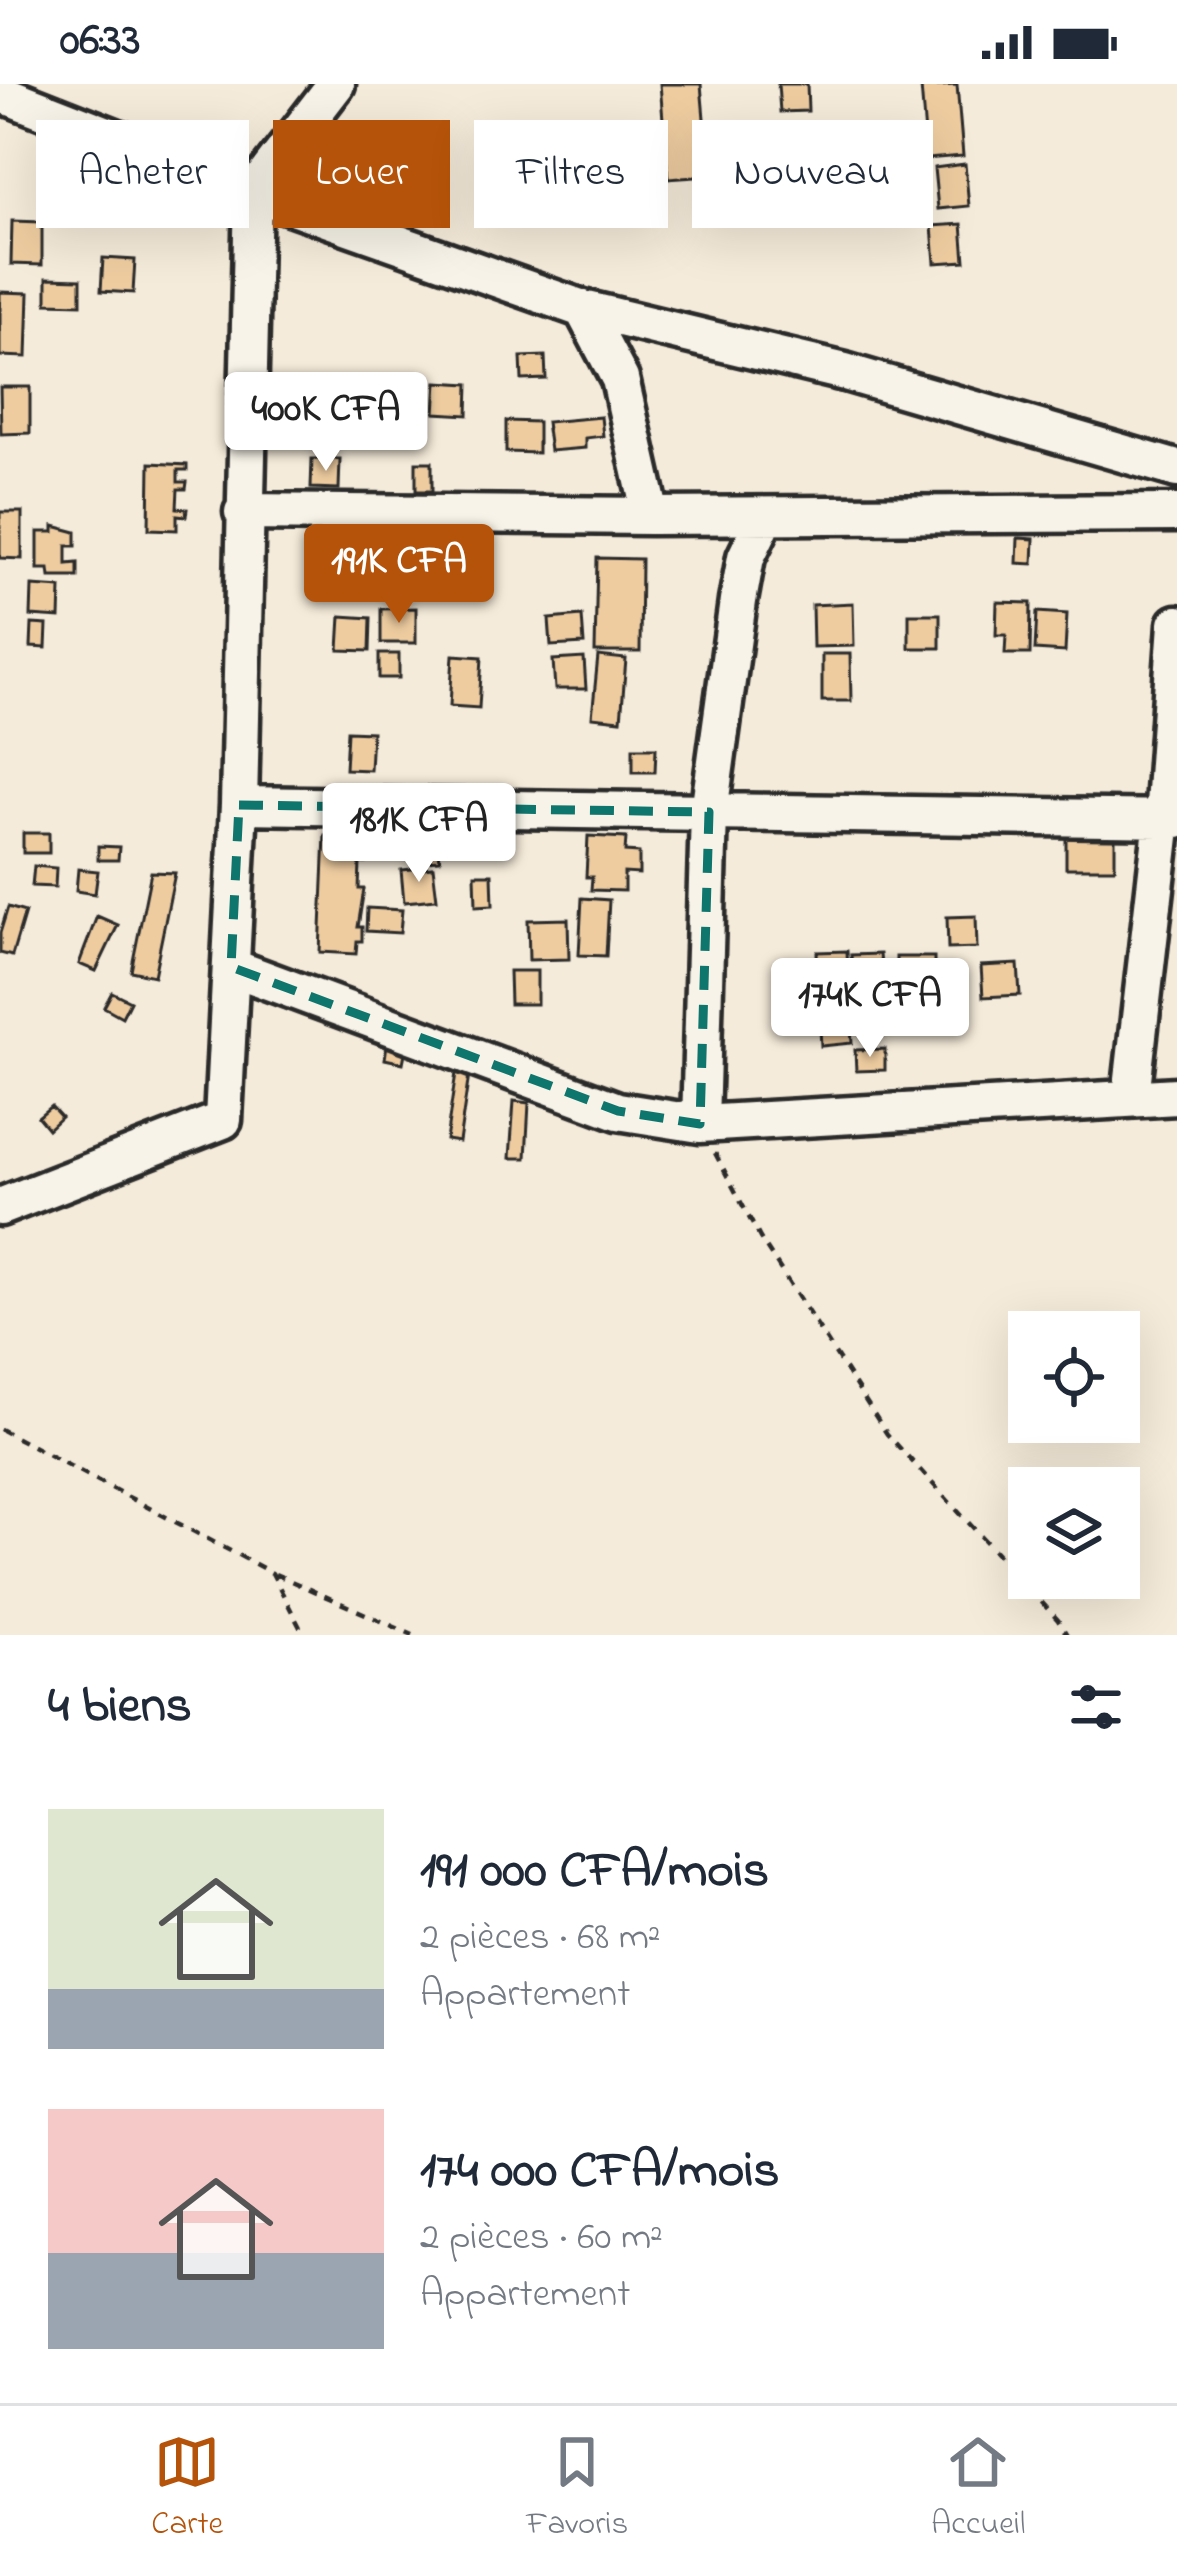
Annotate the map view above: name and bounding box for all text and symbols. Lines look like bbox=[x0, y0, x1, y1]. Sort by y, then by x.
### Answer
text: 06:33 bbox=[60, 9, 140, 75]
chip: Acheter bbox=[36, 120, 249, 228]
chip: Louer bbox=[273, 120, 450, 228]
chip: Filtres bbox=[474, 120, 668, 228]
chip: Nouveau bbox=[692, 120, 933, 228]
pin: 400K CFA bbox=[202, 372, 450, 474]
text: 400K CFA bbox=[251, 382, 401, 439]
pin: 191K CFA bbox=[275, 524, 523, 626]
text: 191K CFA bbox=[331, 534, 467, 591]
pin: 181K CFA bbox=[295, 783, 543, 885]
text: 181K CFA bbox=[350, 793, 488, 850]
pin: 174K CFA bbox=[746, 958, 994, 1060]
text: 174K CFA bbox=[798, 968, 942, 1025]
map controls bbox=[1008, 1311, 1140, 1599]
button: locate bbox=[1008, 1311, 1140, 1443]
button: layers bbox=[1008, 1467, 1140, 1599]
text: 4 biens bbox=[48, 1670, 192, 1745]
icon: filters bbox=[1063, 1674, 1129, 1740]
text: 191 000 CFA/mois bbox=[420, 1835, 769, 1910]
icon: home bbox=[144, 1857, 288, 2001]
text: 2 pièces · 68 m² bbox=[420, 1910, 661, 1967]
text: Appartement bbox=[420, 1967, 630, 2024]
text: 174 000 CFA/mois bbox=[420, 2135, 779, 2210]
icon: home bbox=[144, 2157, 288, 2301]
text: 2 pièces · 60 m² bbox=[420, 2210, 663, 2267]
text: Appartement bbox=[420, 2267, 630, 2324]
tab: Carte bbox=[151, 2429, 223, 2549]
tab: Favoris bbox=[526, 2429, 628, 2549]
tab: Accueil bbox=[931, 2429, 1026, 2549]

